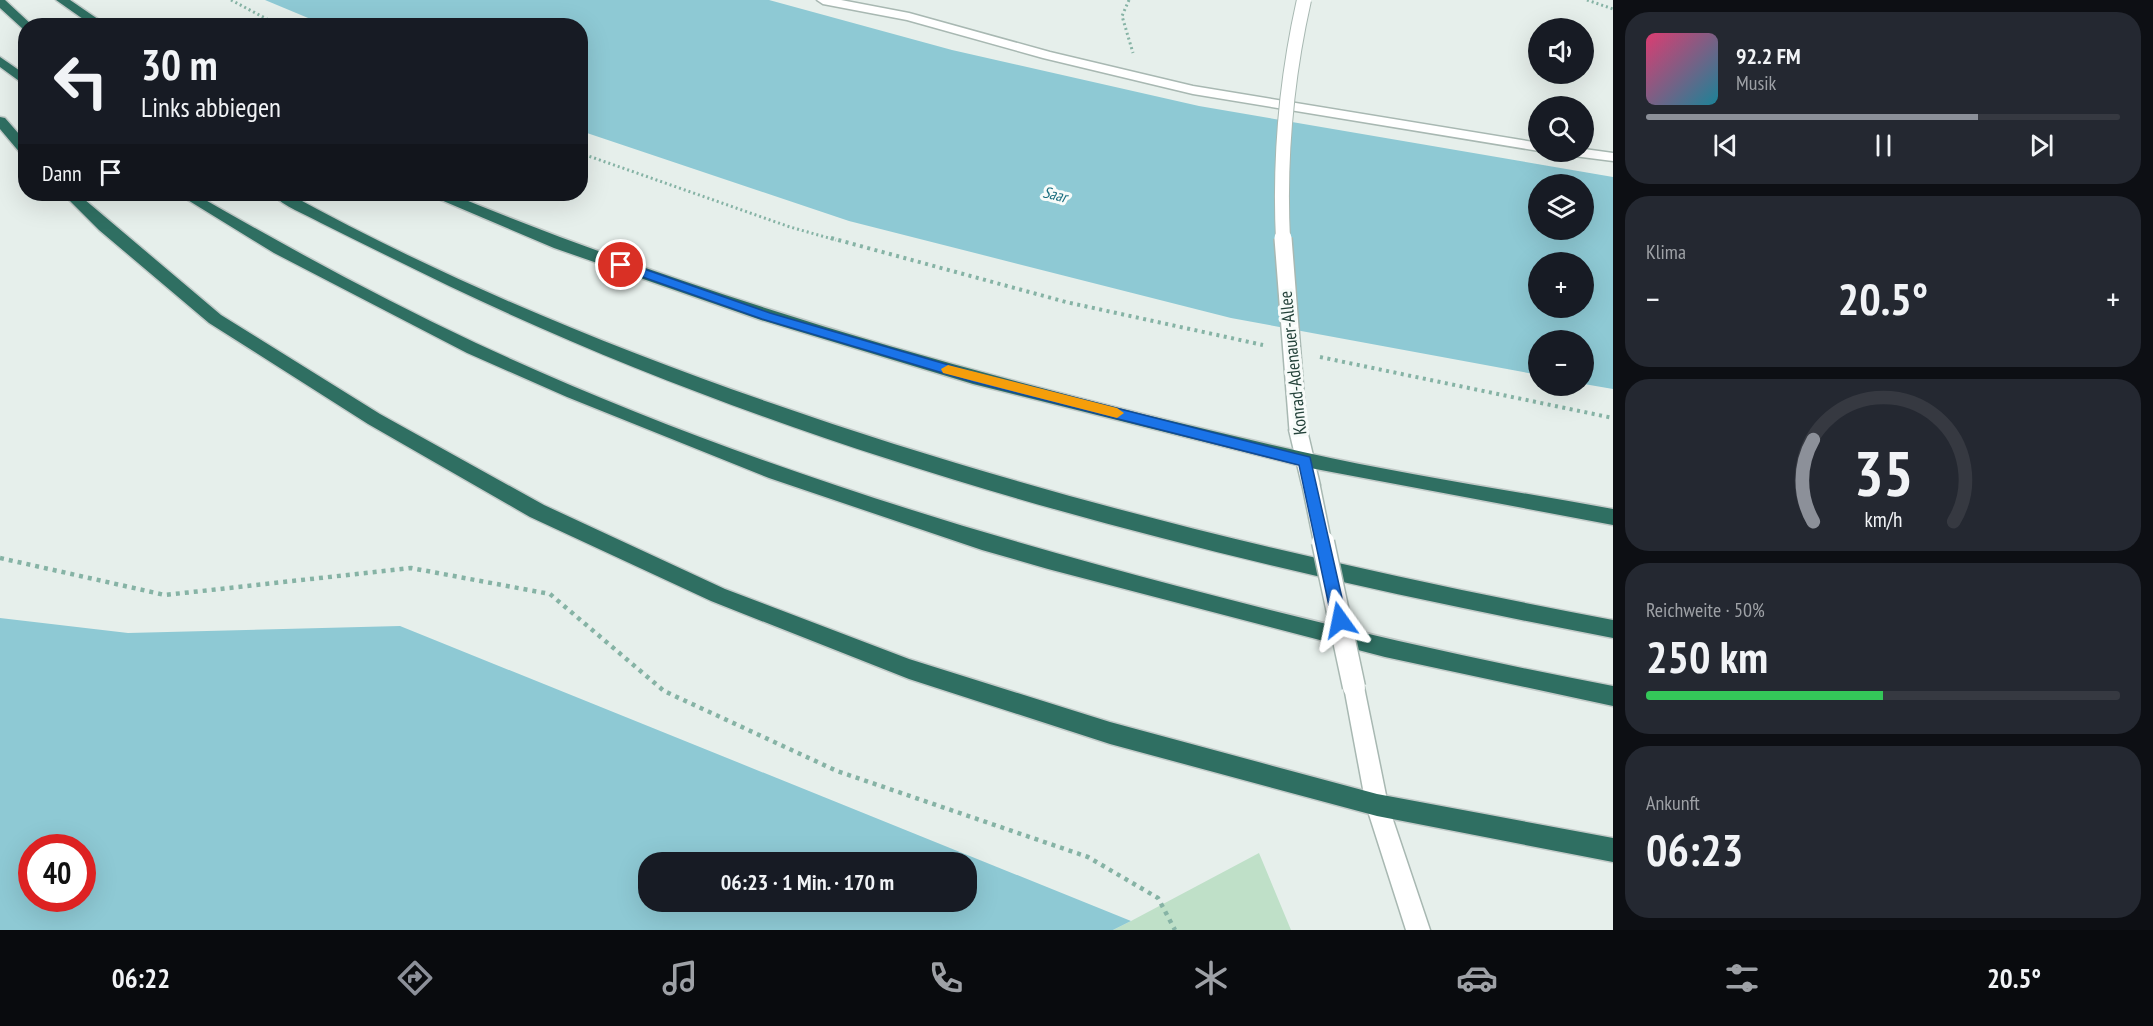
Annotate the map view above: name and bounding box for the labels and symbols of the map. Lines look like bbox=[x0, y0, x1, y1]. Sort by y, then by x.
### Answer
water label: Saar bbox=[1041, 181, 1072, 207]
pin bbox=[595, 239, 646, 290]
street label: Konrad-Adenauer-Allee bbox=[1274, 290, 1312, 436]
position arrow bbox=[1308, 588, 1372, 652]
speed limit sign: 40 bbox=[18, 834, 96, 912]

